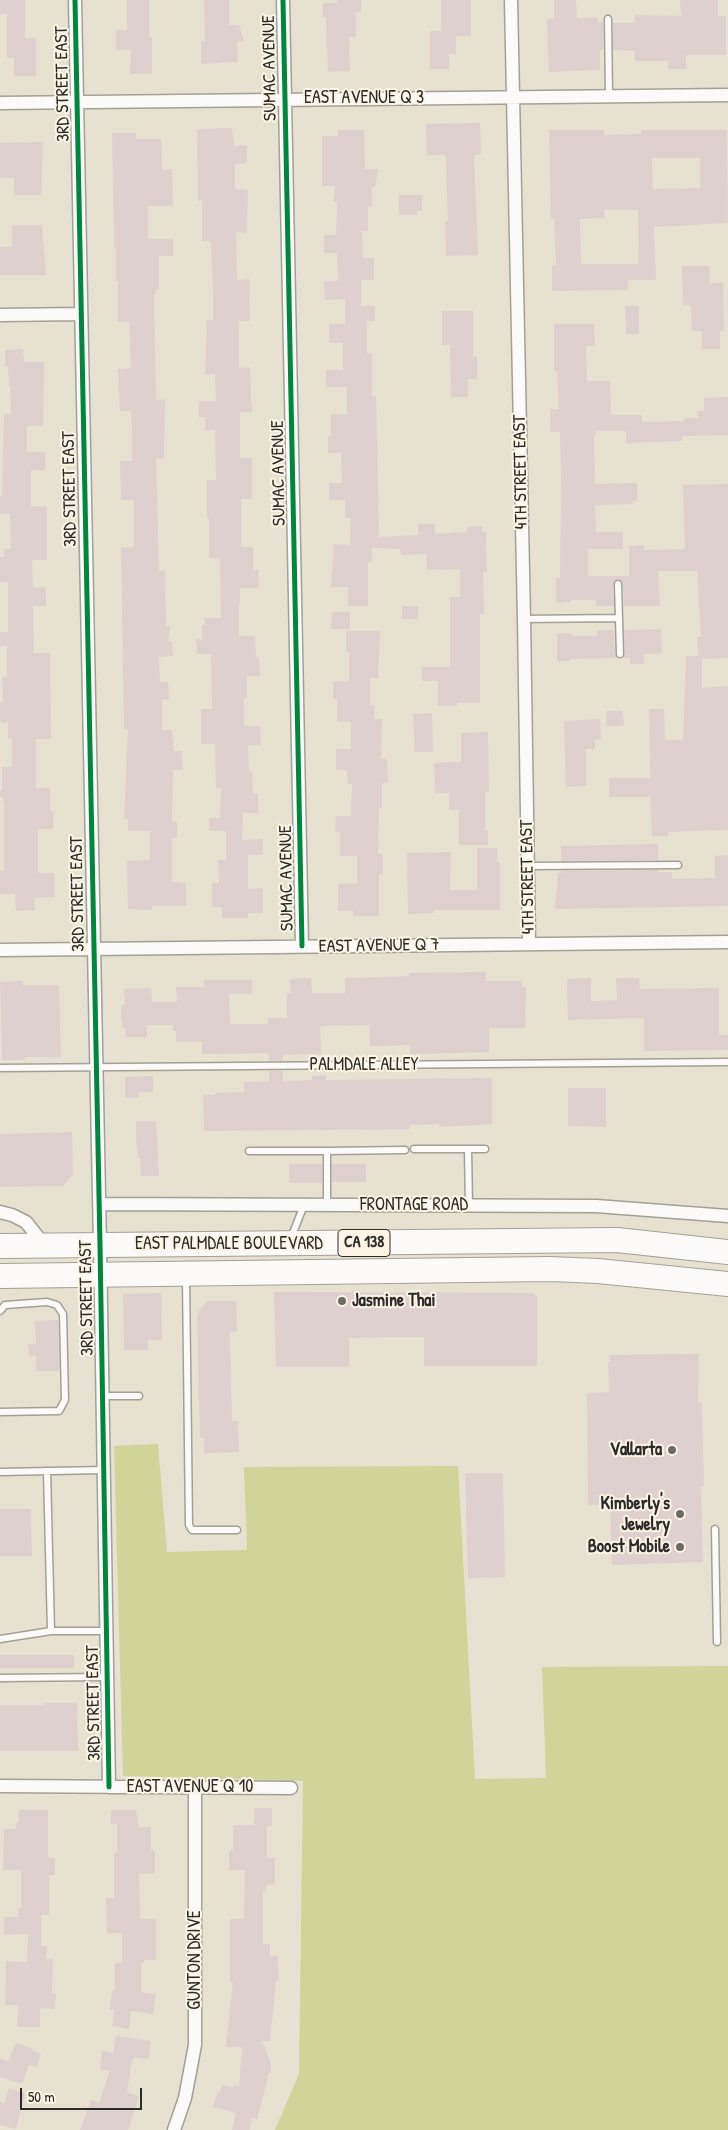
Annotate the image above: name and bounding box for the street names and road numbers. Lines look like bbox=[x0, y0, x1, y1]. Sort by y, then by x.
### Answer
street label: SUMAC AVENUE bbox=[258, 15, 282, 121]
street label: 3RD STREET EAST bbox=[51, 26, 75, 142]
street label: EAST AVENUE Q 3 bbox=[304, 87, 424, 109]
street label: 4TH STREET EAST bbox=[509, 415, 533, 529]
street label: SUMAC AVENUE bbox=[267, 420, 291, 526]
street label: 3RD STREET EAST bbox=[58, 431, 82, 547]
street label: 4TH STREET EAST bbox=[516, 820, 540, 934]
street label: SUMAC AVENUE bbox=[275, 825, 299, 931]
street label: 3RD STREET EAST bbox=[66, 836, 90, 952]
street label: EAST AVENUE Q 7 bbox=[318, 934, 440, 958]
street label: PALMDALE ALLEY bbox=[309, 1054, 419, 1076]
street label: FRONTAGE ROAD bbox=[360, 1194, 468, 1216]
road number: CA 138 bbox=[338, 1230, 390, 1256]
street label: EAST PALMDALE BOULEVARD bbox=[135, 1233, 323, 1255]
street label: 3RD STREET EAST bbox=[75, 1240, 99, 1356]
street label: 3RD STREET EAST bbox=[82, 1645, 106, 1761]
street label: EAST AVENUE Q 10 bbox=[127, 1776, 253, 1798]
street label: GUNTON DRIVE bbox=[184, 1910, 206, 2010]

